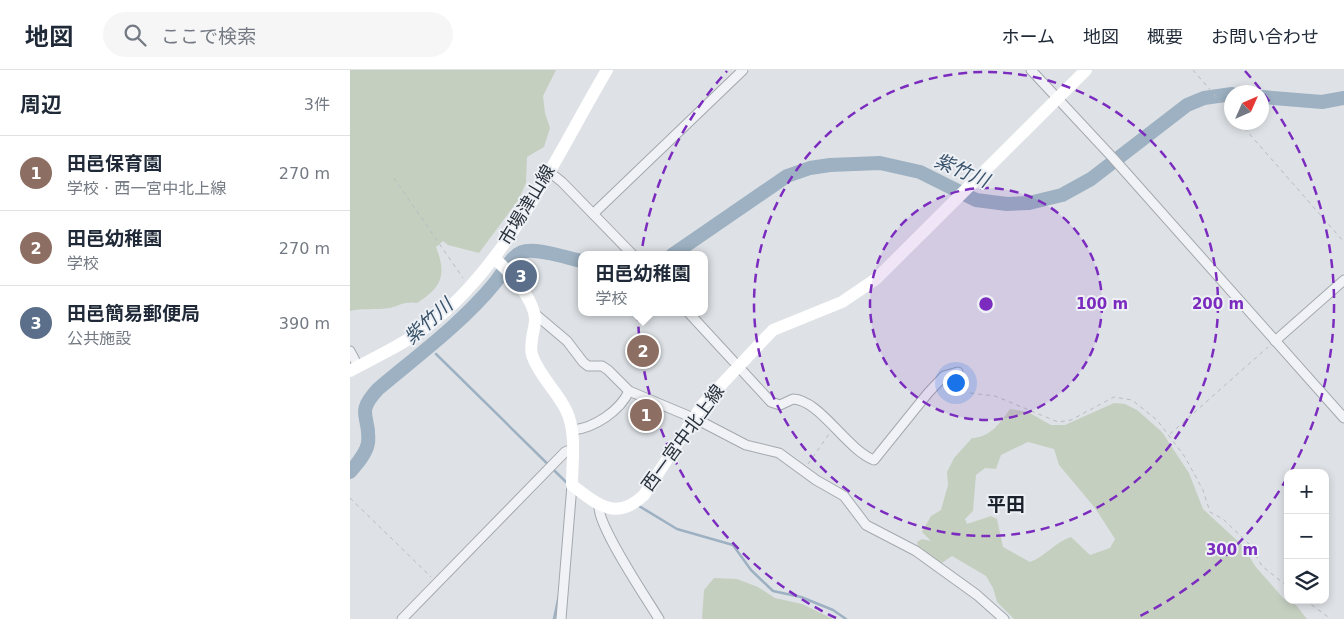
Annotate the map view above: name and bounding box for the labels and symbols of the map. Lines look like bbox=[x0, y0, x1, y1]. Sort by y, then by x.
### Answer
north arrow bbox=[1224, 85, 1269, 130]
water label: 紫竹川 bbox=[931, 149, 994, 192]
street label: 市場津山線 bbox=[494, 161, 559, 249]
pin: 3 bbox=[505, 257, 537, 295]
water label: 紫竹川 bbox=[399, 292, 458, 348]
centre of rings bbox=[977, 295, 995, 313]
text: 100 m bbox=[1076, 295, 1128, 313]
text: 200 m bbox=[1192, 295, 1244, 313]
pin: 2 bbox=[627, 332, 659, 370]
your location bbox=[943, 370, 969, 396]
street label: 西一宮中北上線 bbox=[637, 381, 728, 495]
pin: 1 bbox=[630, 396, 662, 434]
district label: 平田 bbox=[987, 493, 1025, 515]
text: 300 m bbox=[1206, 541, 1258, 559]

